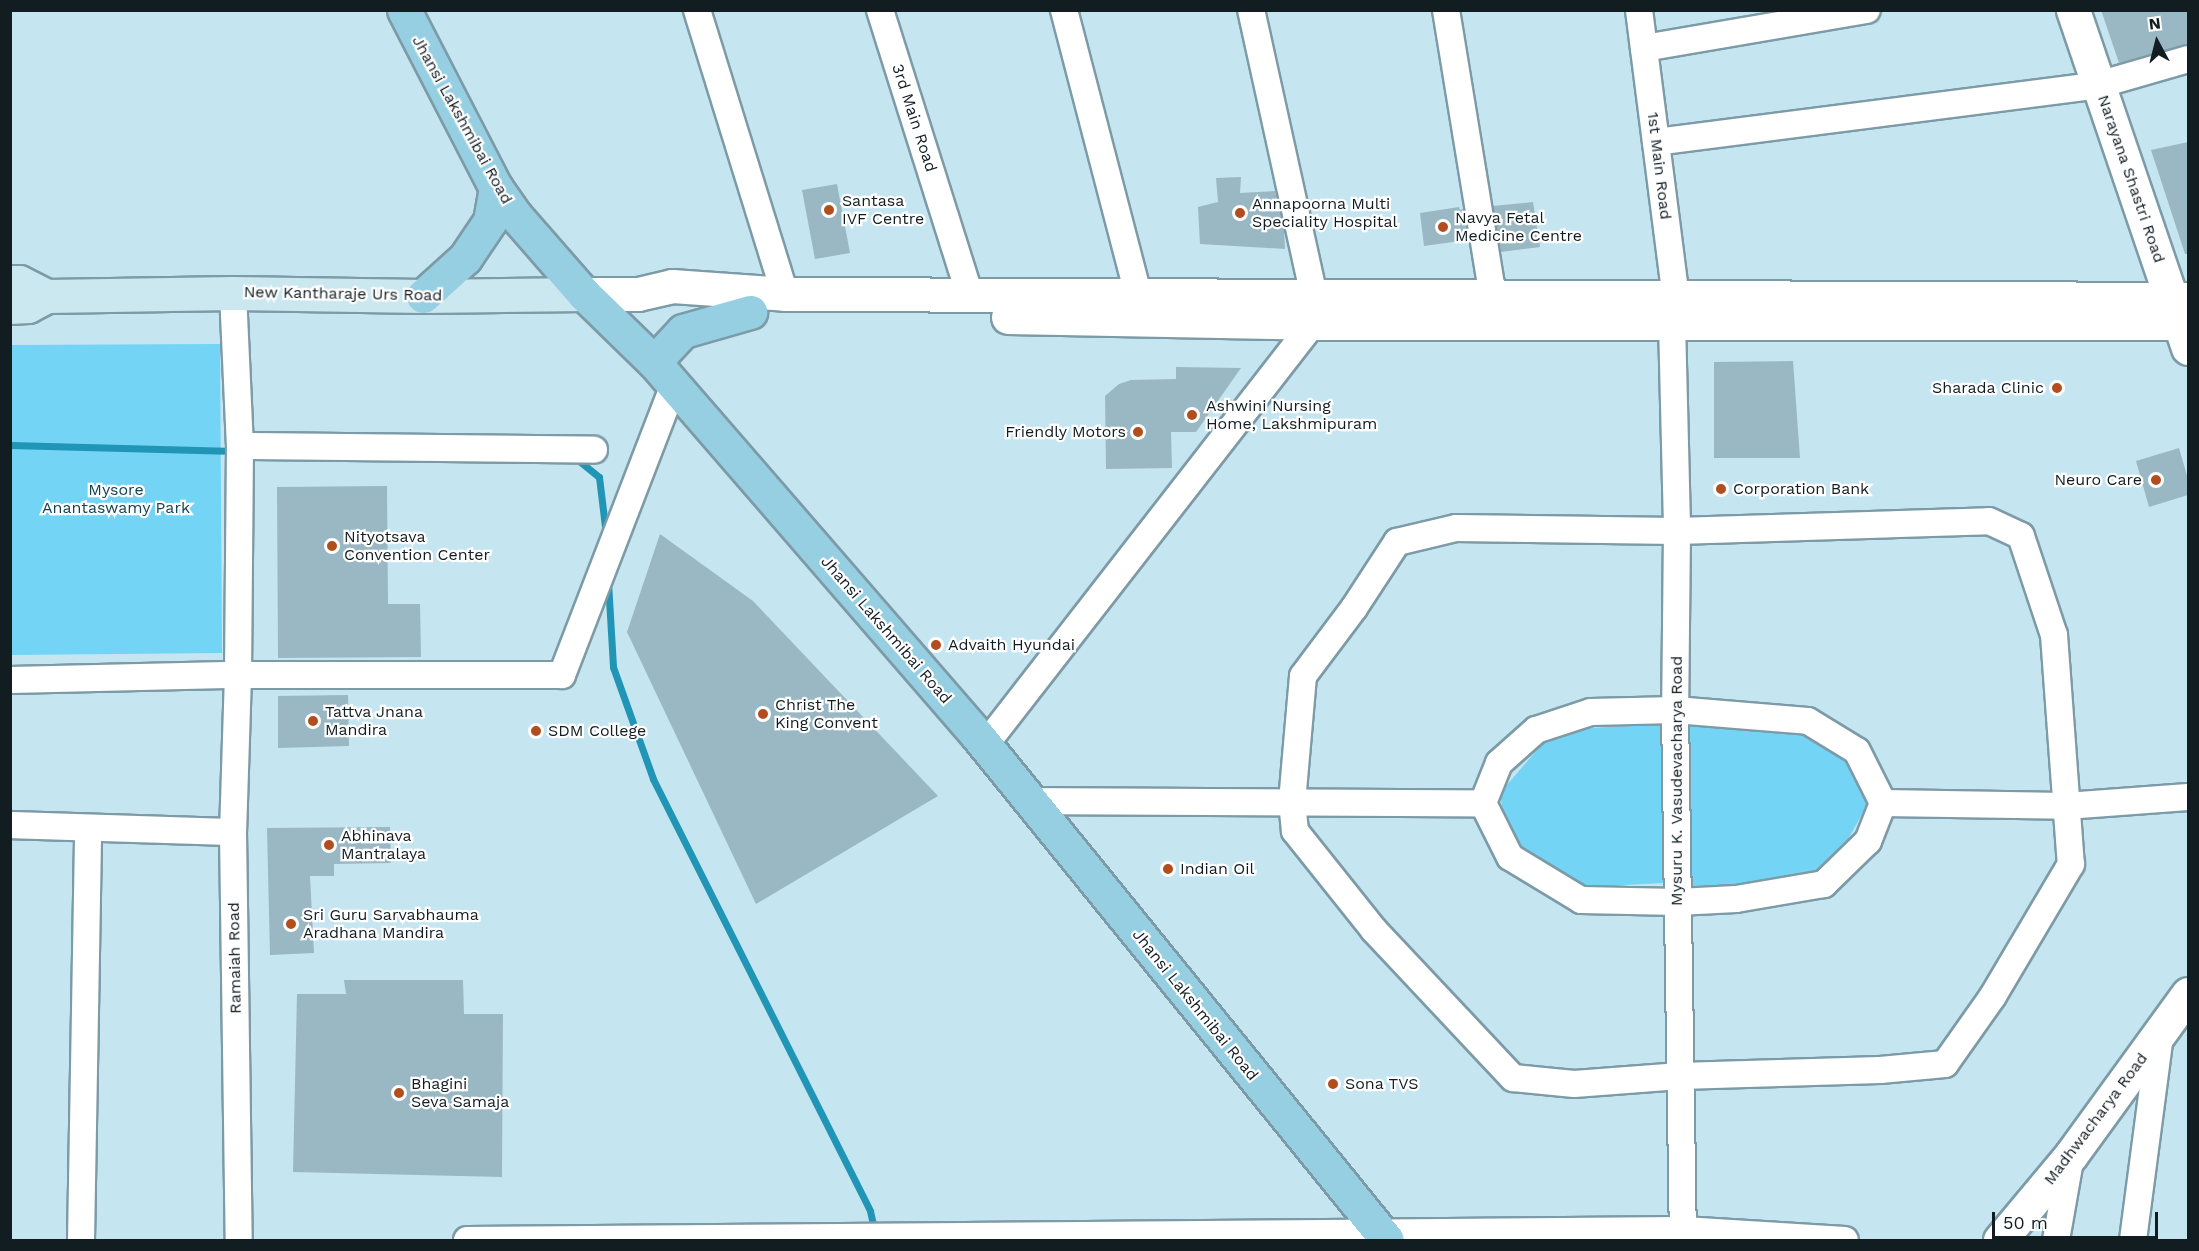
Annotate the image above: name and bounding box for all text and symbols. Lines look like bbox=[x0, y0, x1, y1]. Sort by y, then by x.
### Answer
north arrow bbox=[2127, 12, 2187, 72]
text: N bbox=[2148, 13, 2162, 34]
street label: Jhansi Lakshmibai Road bbox=[408, 33, 516, 207]
street label: 3rd Main Road bbox=[888, 62, 940, 174]
street label: Narayana Shastri Road bbox=[2093, 92, 2169, 266]
street label: 1st Main Road bbox=[1643, 111, 1675, 221]
place label: Santasa IVF Centre bbox=[842, 191, 925, 229]
place label: Annapoorna Multi Speciality Hospital bbox=[1252, 194, 1398, 232]
marker: Santasa IVF Centre bbox=[820, 201, 838, 219]
marker: Annapoorna Multi Speciality Hospital bbox=[1233, 206, 1247, 220]
place label: Navya Fetal Medicine Centre bbox=[1455, 208, 1582, 246]
marker: Navya Fetal Medicine Centre bbox=[1436, 220, 1450, 234]
street label: New Kantharaje Urs Road bbox=[243, 283, 443, 305]
place label: Sharada Clinic bbox=[1932, 378, 2044, 398]
marker: Sharada Clinic bbox=[2048, 379, 2066, 397]
place label: Ashwini Nursing Home, Lakshmipuram bbox=[1206, 396, 1377, 434]
marker: Ashwini Nursing Home, Lakshmipuram bbox=[1183, 406, 1201, 424]
place label: Friendly Motors bbox=[1005, 422, 1126, 442]
marker: Friendly Motors bbox=[1131, 425, 1145, 439]
place label: Neuro Care bbox=[2054, 470, 2142, 490]
marker: Neuro Care bbox=[2147, 471, 2165, 489]
place label: Corporation Bank bbox=[1733, 479, 1869, 499]
park label: Mysore Anantaswamy Park bbox=[42, 480, 190, 518]
marker: Corporation Bank bbox=[1714, 482, 1728, 496]
place label: Nityotsava Convention Center bbox=[344, 527, 490, 565]
marker: Nityotsava Convention Center bbox=[325, 539, 339, 553]
street label: Jhansi Lakshmibai Road bbox=[817, 552, 955, 708]
place label: Advaith Hyundai bbox=[948, 635, 1075, 655]
marker: Advaith Hyundai bbox=[929, 638, 943, 652]
street label: Mysuru K. Vasudevacharya Road bbox=[1667, 655, 1687, 907]
place label: Christ The King Convent bbox=[775, 695, 878, 733]
place label: Tattva Jnana Mandira bbox=[325, 702, 424, 740]
marker: Christ The King Convent bbox=[756, 707, 770, 721]
marker: Tattva Jnana Mandira bbox=[306, 714, 320, 728]
place label: SDM College bbox=[548, 721, 646, 741]
marker: SDM College bbox=[529, 724, 543, 738]
place label: Abhinava Mantralaya bbox=[341, 826, 426, 864]
marker: Abhinava Mantralaya bbox=[322, 838, 336, 852]
place label: Indian Oil bbox=[1180, 859, 1254, 879]
marker: Indian Oil bbox=[1161, 862, 1175, 876]
street label: Ramaiah Road bbox=[224, 902, 246, 1014]
place label: Sri Guru Sarvabhauma Aradhana Mandira bbox=[303, 905, 479, 943]
marker: Sri Guru Sarvabhauma Aradhana Mandira bbox=[284, 917, 298, 931]
street label: Jhansi Lakshmibai Road bbox=[1128, 925, 1262, 1085]
street label: Madhwacharya Road bbox=[2040, 1049, 2152, 1189]
place label: Bhagini Seva Samaja bbox=[411, 1074, 510, 1112]
place label: Sona TVS bbox=[1345, 1074, 1419, 1094]
marker: Sona TVS bbox=[1326, 1077, 1340, 1091]
marker: Bhagini Seva Samaja bbox=[392, 1086, 406, 1100]
scale bar bbox=[1995, 1200, 2162, 1238]
text: 50 m bbox=[2003, 1212, 2048, 1233]

